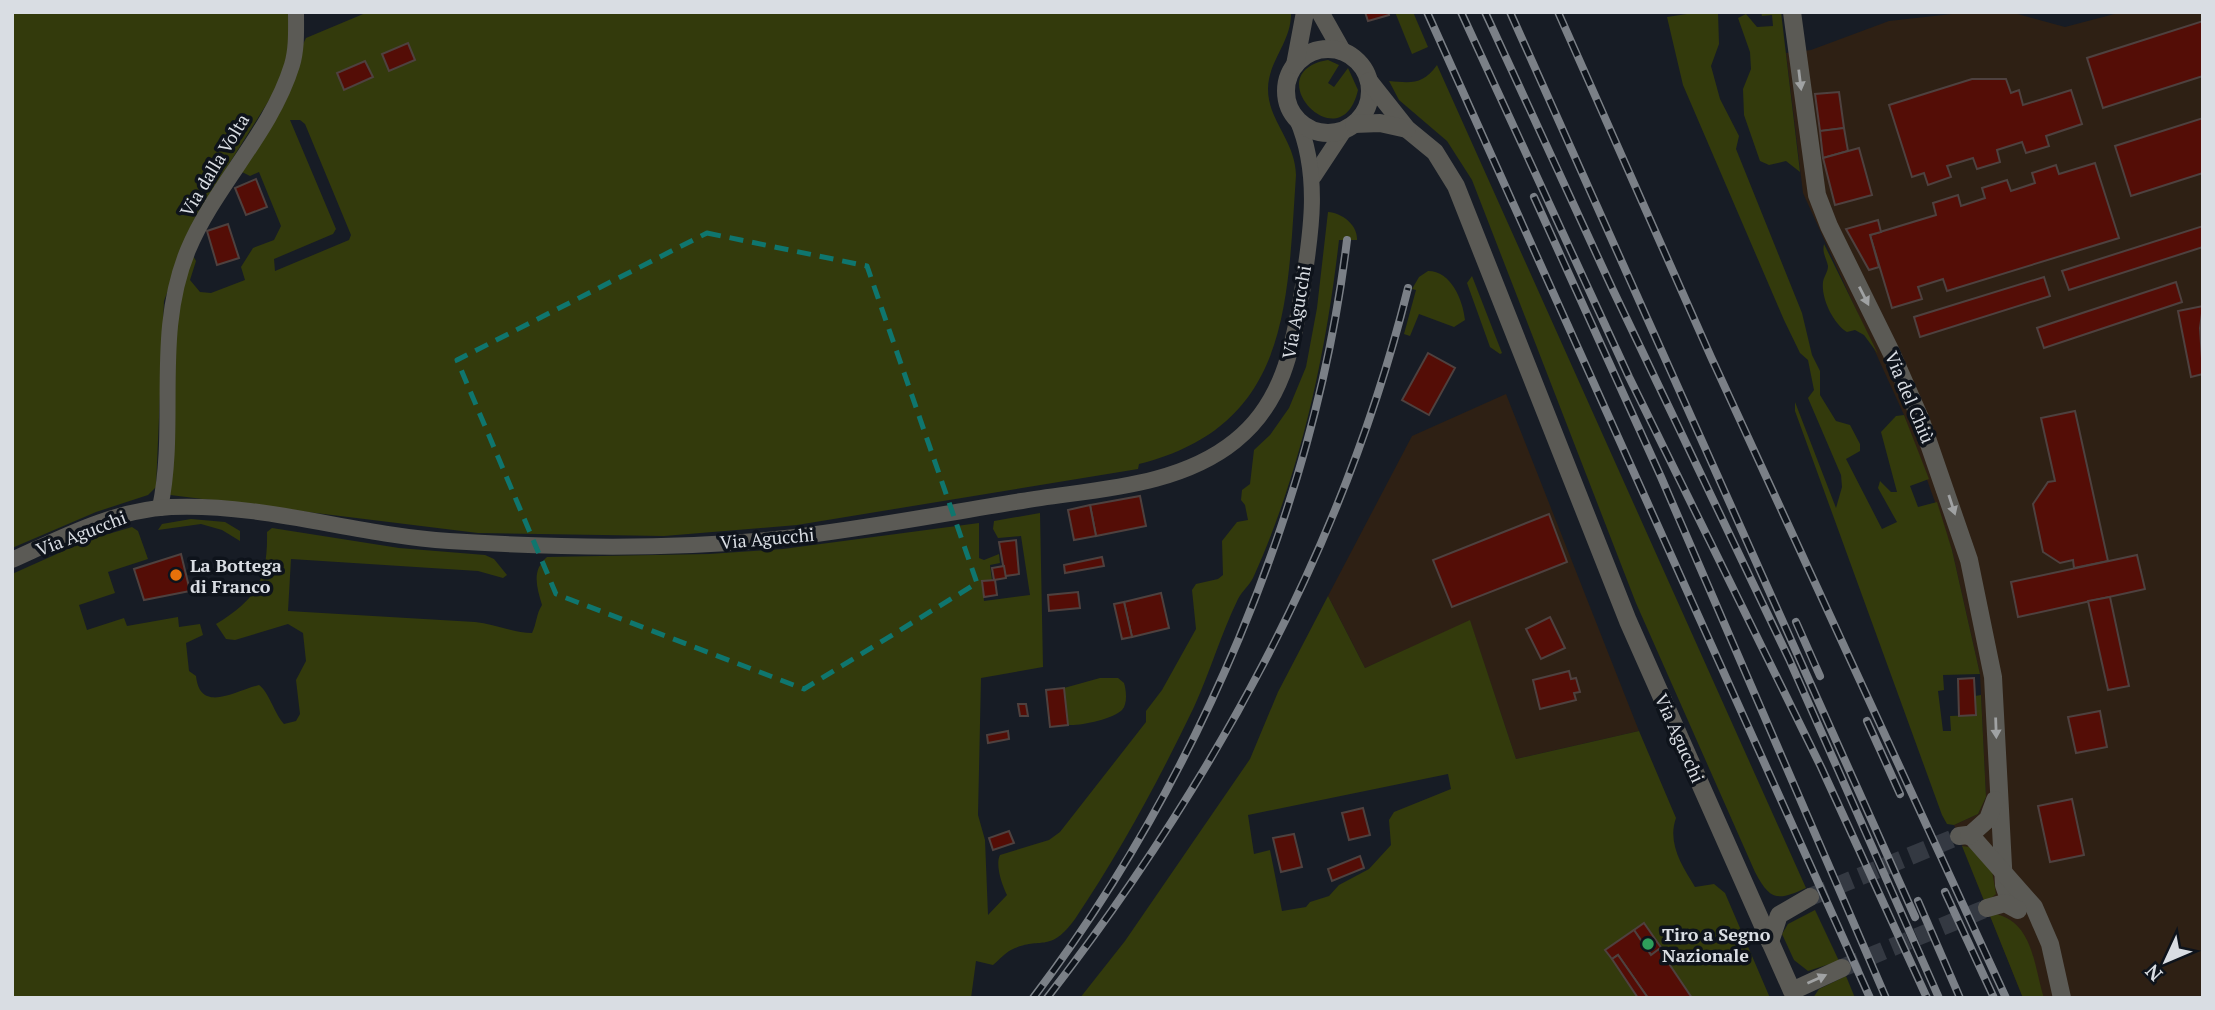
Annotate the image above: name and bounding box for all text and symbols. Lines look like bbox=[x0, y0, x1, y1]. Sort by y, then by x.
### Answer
one-way arrow bbox=[1795, 69, 1806, 91]
street label: Via dalla Volta bbox=[174, 109, 254, 221]
street label: Via Agucchi bbox=[1276, 263, 1316, 361]
one-way arrow bbox=[1858, 286, 1869, 306]
street label: Via del Chiù bbox=[1880, 347, 1940, 447]
one-way arrow bbox=[1947, 495, 1958, 516]
street label: Via Agucchi bbox=[32, 505, 130, 561]
street label: Via Agucchi bbox=[719, 522, 815, 554]
place label: La Bottega di Franco bbox=[190, 553, 282, 598]
marker: La Bottega di Franco bbox=[168, 567, 184, 583]
street label: Via Agucchi bbox=[1650, 690, 1710, 786]
one-way arrow bbox=[1990, 717, 2001, 739]
place label: Tiro a Segno Nazionale bbox=[1662, 922, 1771, 967]
north arrow bbox=[2131, 926, 2201, 996]
marker: Tiro a Segno Nazionale bbox=[1640, 936, 1656, 952]
text: N bbox=[2139, 959, 2167, 987]
one-way arrow bbox=[1807, 973, 1827, 985]

